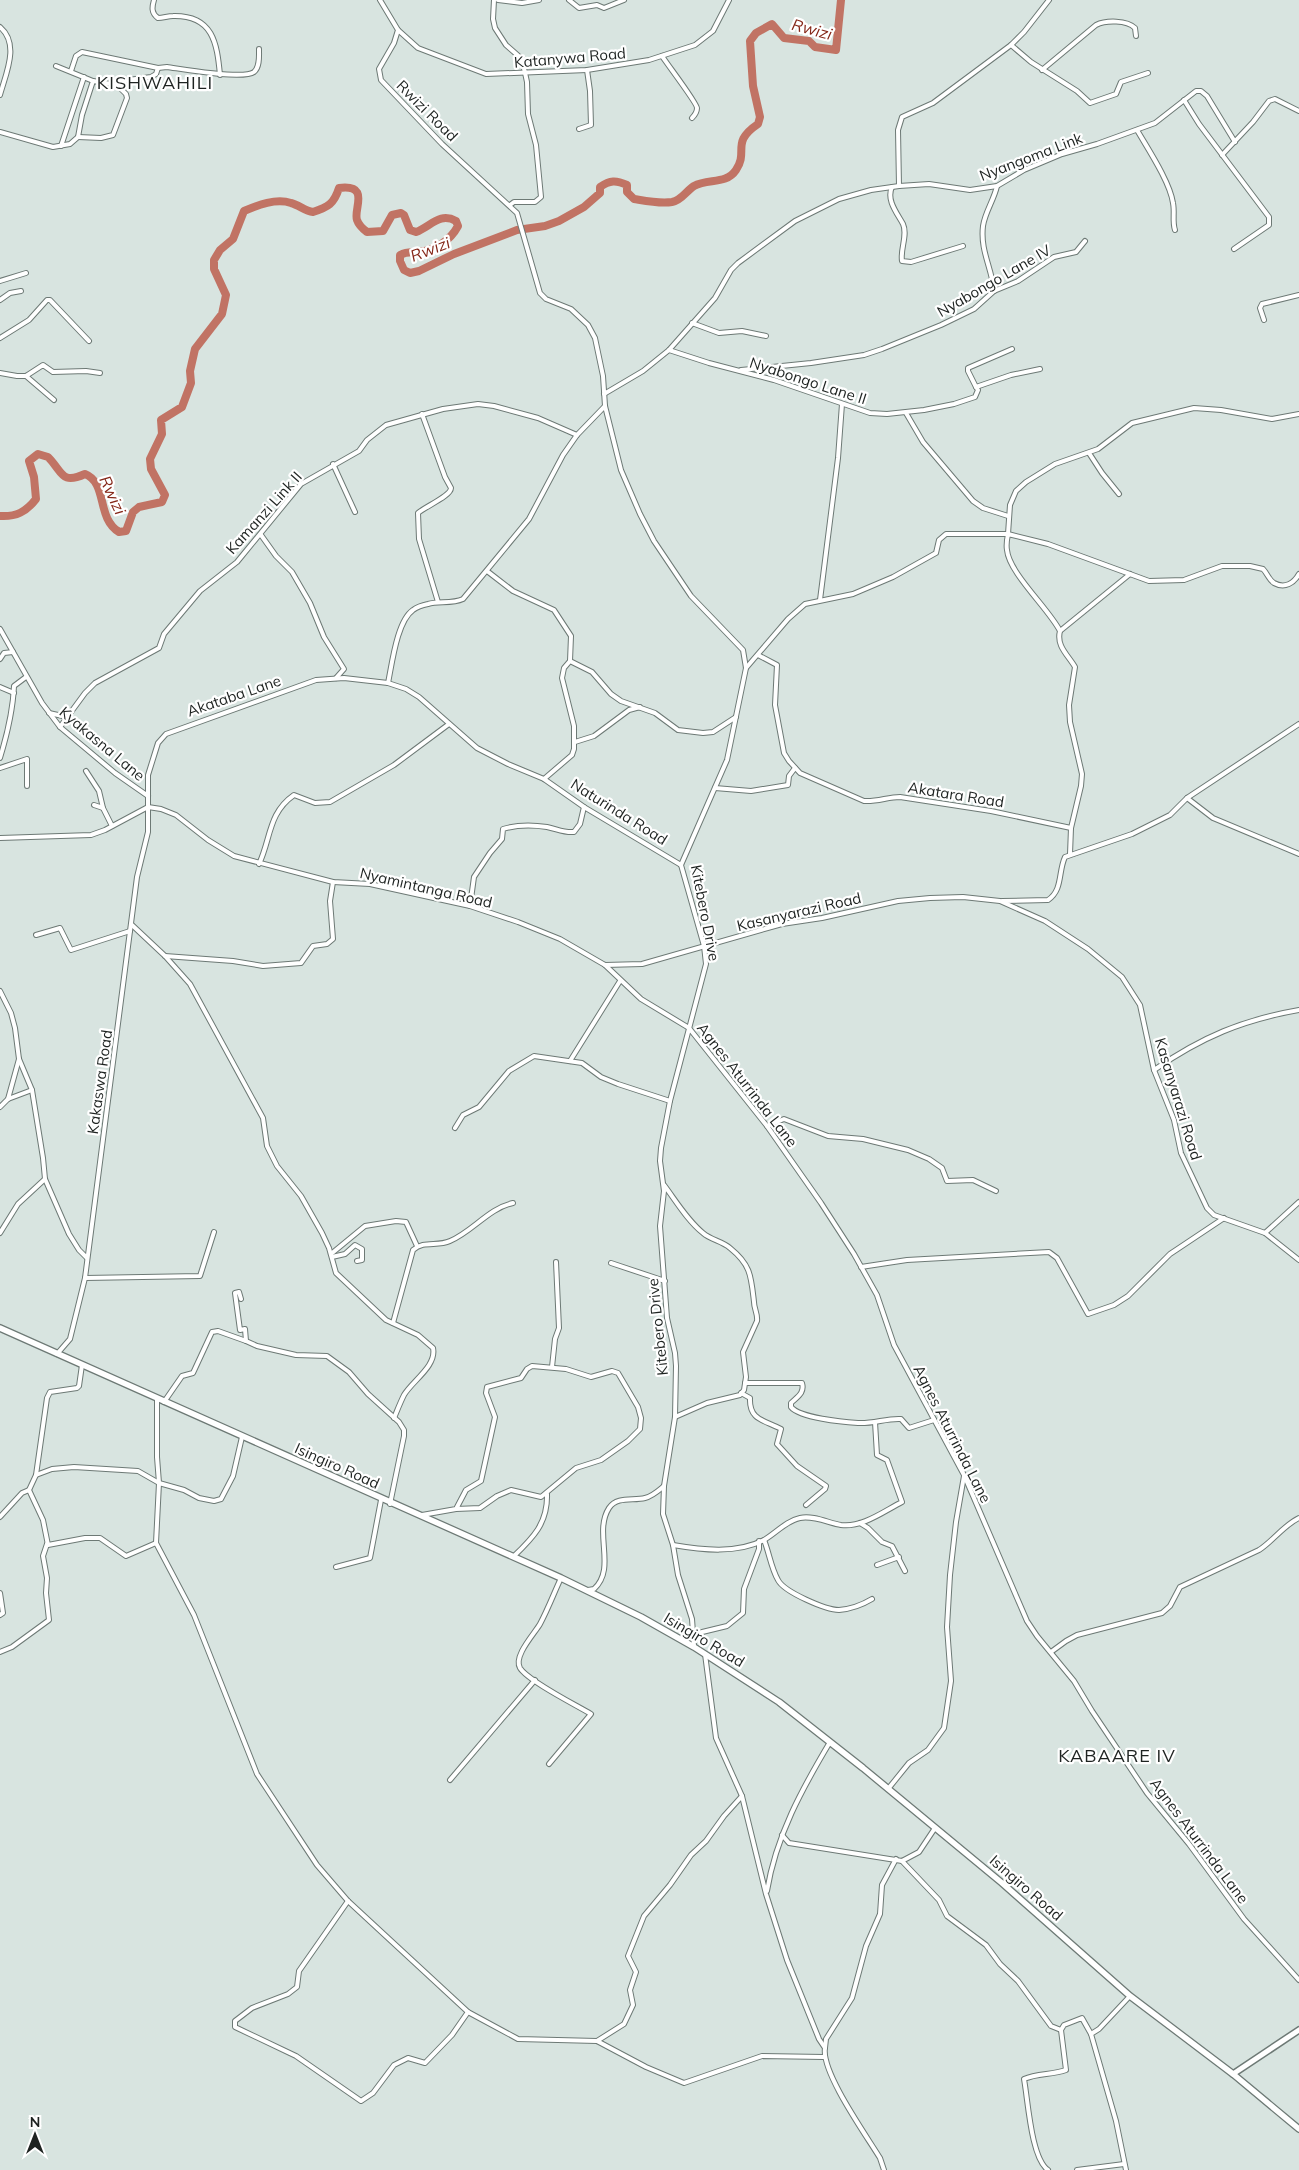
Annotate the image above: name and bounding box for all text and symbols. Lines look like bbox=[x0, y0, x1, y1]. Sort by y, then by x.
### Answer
water label: Rwizi bbox=[790, 14, 835, 44]
street label: Katanywa Road bbox=[513, 43, 627, 72]
district label: KISHWAHILI bbox=[97, 71, 213, 94]
street label: Rwizi Road bbox=[393, 76, 462, 145]
street label: Nyangoma Link bbox=[977, 128, 1085, 185]
water label: Rwizi bbox=[407, 232, 453, 266]
street label: Nyabongo Lane IV bbox=[933, 240, 1055, 321]
street label: Nyabongo Lane II bbox=[747, 353, 869, 408]
street label: Kamanzi Link II bbox=[222, 467, 306, 558]
water label: Rwizi bbox=[95, 472, 131, 518]
street label: Akataba Lane bbox=[184, 671, 283, 720]
street label: Kyakasna Lane bbox=[56, 702, 149, 785]
street label: Naturinda Road bbox=[567, 774, 671, 849]
street label: Akatara Road bbox=[907, 778, 1005, 811]
street label: Nyamintanga Road bbox=[358, 863, 494, 912]
street label: Kitebero Drive bbox=[687, 863, 724, 963]
street label: Kasanyarazi Road bbox=[735, 888, 863, 935]
street label: Agnes Aturrinda Lane bbox=[693, 1019, 802, 1151]
street label: Kakaswa Road bbox=[83, 1029, 116, 1135]
street label: Kasanyarazi Road bbox=[1151, 1035, 1206, 1162]
street label: Kitebero Drive bbox=[643, 1278, 672, 1377]
street label: Agnes Aturrinda Lane bbox=[909, 1362, 995, 1506]
street label: Isingiro Road bbox=[292, 1438, 383, 1493]
street label: Isingiro Road bbox=[660, 1608, 748, 1671]
district label: KABAARE IV bbox=[1058, 1744, 1176, 1767]
street label: Agnes Aturrinda Lane bbox=[1146, 1774, 1253, 1907]
street label: Isingiro Road bbox=[986, 1851, 1067, 1925]
north arrow bbox=[10, 2110, 60, 2160]
text: N bbox=[30, 2113, 40, 2131]

